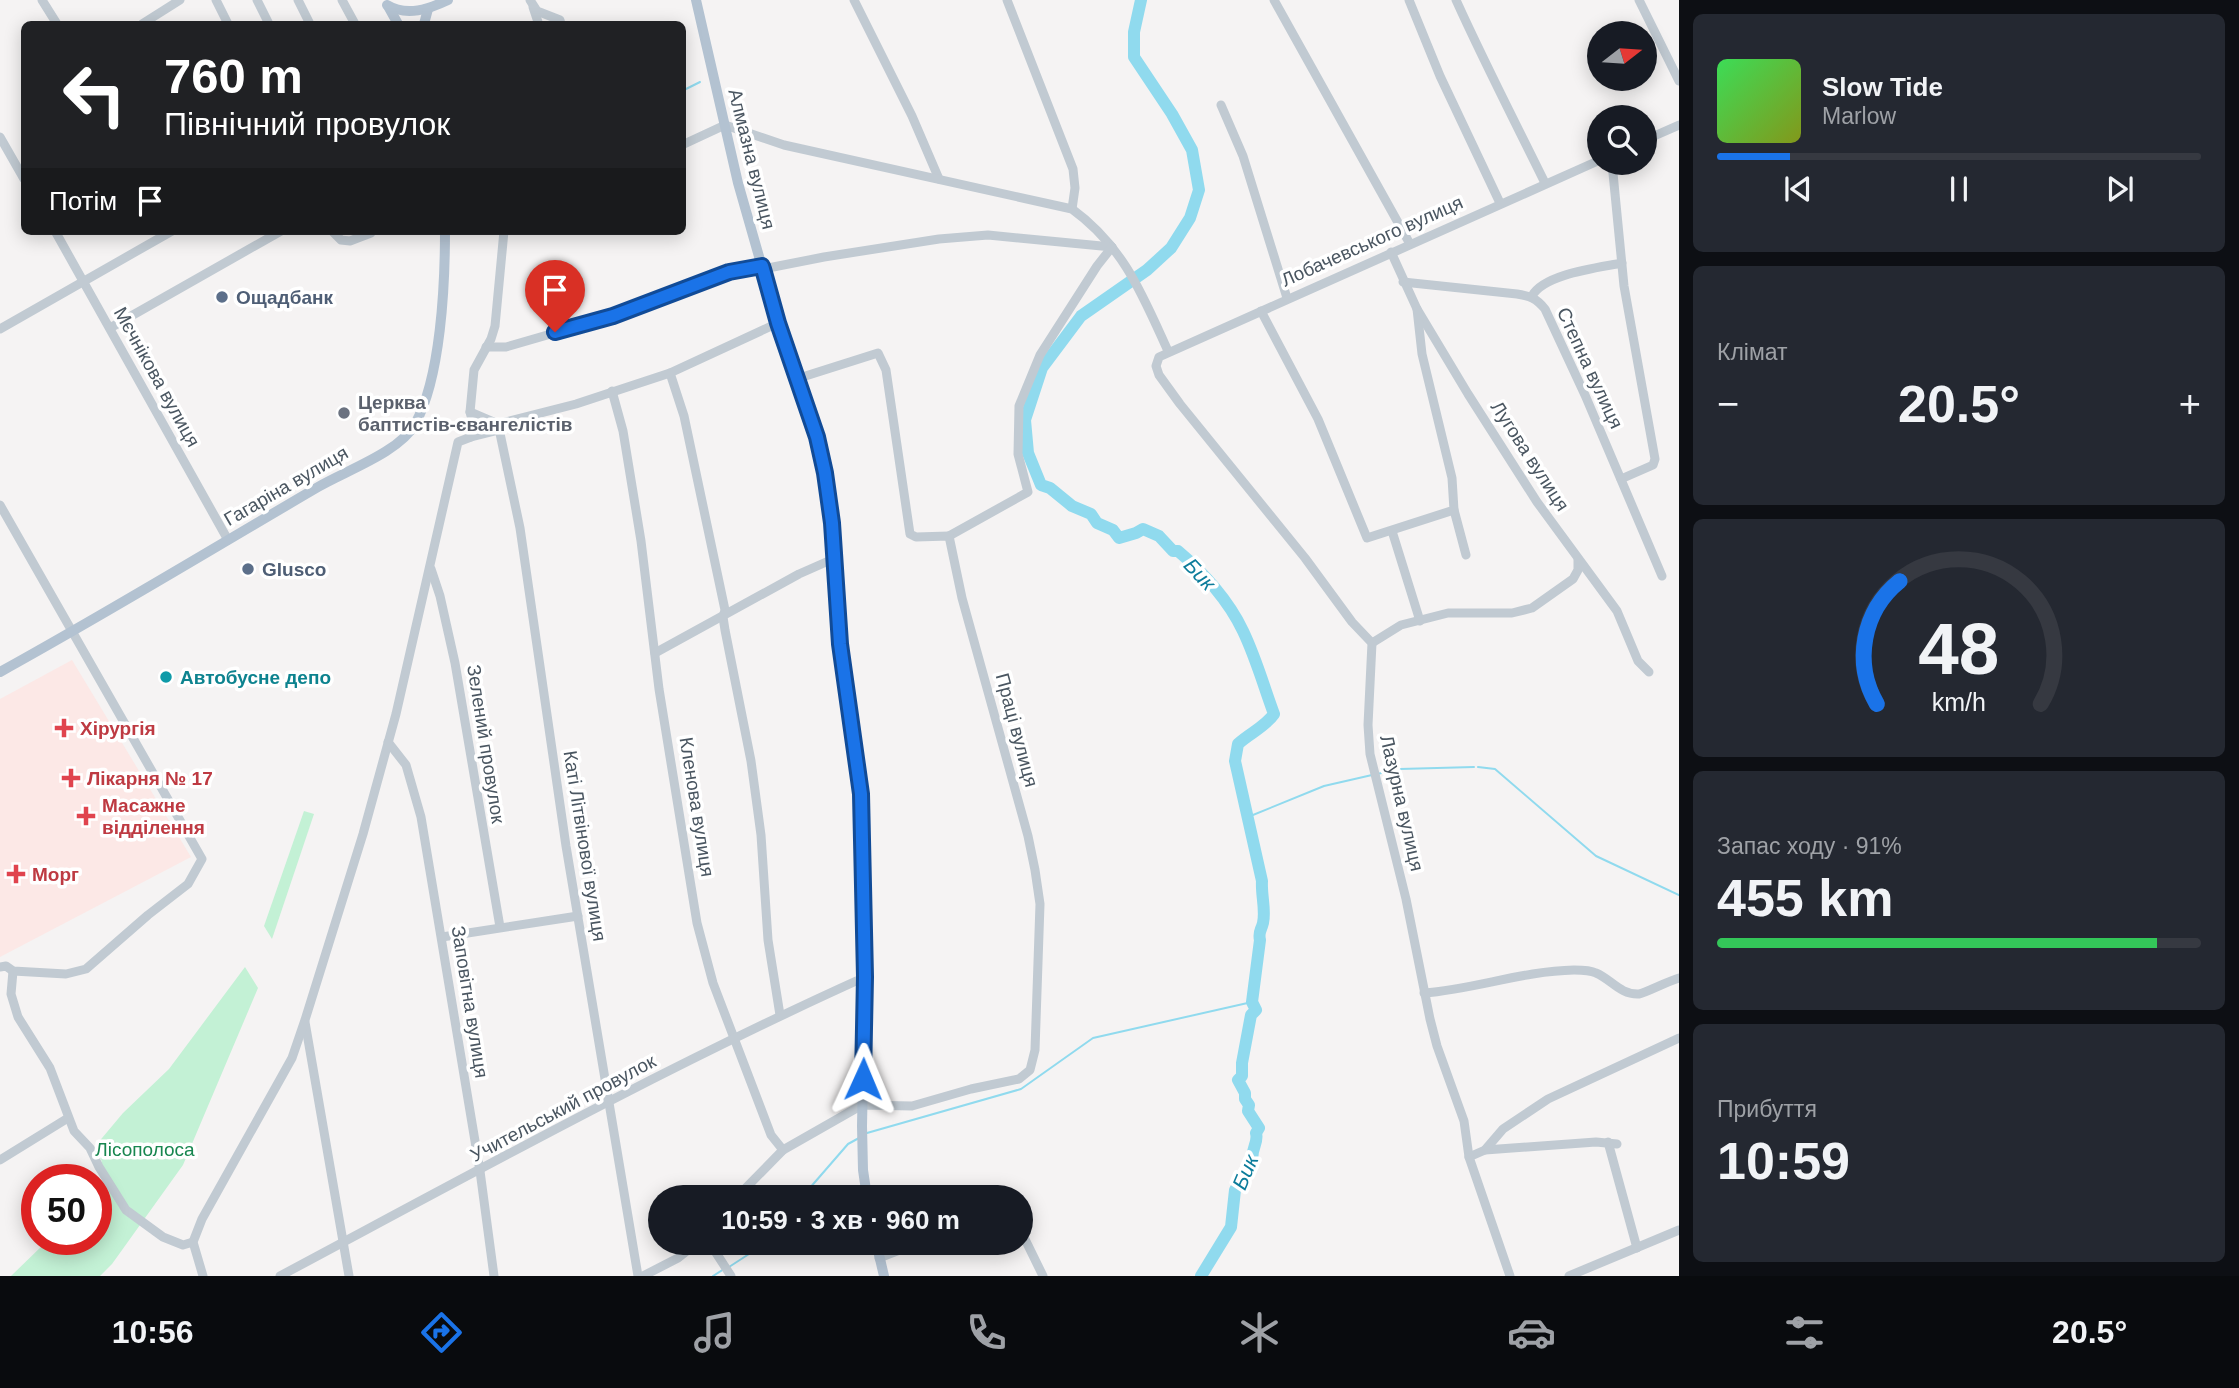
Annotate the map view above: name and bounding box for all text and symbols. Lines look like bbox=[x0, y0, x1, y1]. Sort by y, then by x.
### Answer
north arrow bbox=[1587, 21, 1657, 91]
map controls bbox=[1587, 21, 1657, 175]
icon: left bbox=[49, 49, 140, 140]
text: 760 m bbox=[164, 49, 303, 103]
text: Slow Tide bbox=[1822, 72, 1943, 102]
street label: Алмазна вулиця bbox=[724, 87, 780, 231]
text: Marlow bbox=[1822, 103, 1896, 129]
button: search bbox=[1587, 105, 1657, 175]
text: Північний провулок bbox=[164, 106, 450, 142]
icon: previous bbox=[1779, 170, 1817, 208]
icon: pause bbox=[1940, 170, 1978, 208]
icon: next bbox=[2101, 170, 2139, 208]
icon: arrive bbox=[131, 182, 169, 220]
text: Потім bbox=[49, 186, 117, 216]
street label: Лобачевського вулиця bbox=[1278, 191, 1466, 291]
pin bbox=[525, 260, 585, 332]
icon: arrive bbox=[536, 271, 574, 309]
place label: Ощадбанк bbox=[236, 287, 333, 308]
marker: Ощадбанк bbox=[214, 289, 230, 305]
street label: Мєчнікова вулиця bbox=[110, 303, 204, 451]
street label: Степна вулиця bbox=[1553, 304, 1627, 432]
text: Клімат bbox=[1717, 339, 1788, 365]
text: 20.5° bbox=[1898, 375, 2020, 433]
text: − bbox=[1717, 383, 1739, 425]
text: + bbox=[2179, 383, 2201, 425]
place label: Церква баптистів-євангелістів bbox=[358, 392, 573, 435]
street label: Лугова вулиця bbox=[1487, 397, 1573, 515]
marker: Церква баптистів-євангелістів bbox=[336, 405, 352, 421]
street label: Гагаріна вулиця bbox=[220, 442, 352, 530]
water label: Бик bbox=[1180, 553, 1221, 596]
place label: Glusco bbox=[262, 559, 326, 580]
marker: Glusco bbox=[240, 561, 256, 577]
text: 48 bbox=[1919, 608, 1999, 689]
street label: Зелений провулок bbox=[463, 663, 509, 826]
place label: Автобусне депо bbox=[180, 667, 331, 688]
marker: Автобусне депо bbox=[158, 669, 174, 685]
street label: Праці вулиця bbox=[992, 671, 1042, 789]
text: km/h bbox=[1932, 688, 1986, 716]
marker: Хірургія bbox=[54, 718, 74, 738]
place label: Хірургія bbox=[80, 718, 156, 739]
street label: Лазурна вулиця bbox=[1376, 733, 1428, 873]
street label: Кленова вулиця bbox=[676, 736, 718, 878]
street label: Каті Літвінової вулиця bbox=[560, 749, 610, 943]
marker: Лікарня № 17 bbox=[61, 768, 81, 788]
place label: Лікарня № 17 bbox=[87, 768, 213, 789]
place label: Масажне відділення bbox=[102, 795, 205, 838]
marker: Масажне відділення bbox=[76, 806, 96, 826]
text: Запас ходу · 91% bbox=[1717, 833, 1902, 859]
marker: Морг bbox=[6, 864, 26, 884]
place label: Морг bbox=[32, 864, 79, 885]
text: 455 km bbox=[1717, 869, 1893, 927]
street label: Заповітна вулиця bbox=[448, 924, 492, 1080]
position arrow bbox=[826, 1042, 900, 1116]
street label: Учительський провулок bbox=[467, 1050, 660, 1166]
text: Прибуття bbox=[1717, 1096, 1817, 1122]
text: 10:59 bbox=[1717, 1132, 1850, 1190]
park label: Лісополоса bbox=[95, 1139, 195, 1160]
water label: Бик bbox=[1228, 1150, 1263, 1193]
speed limit sign: 50 bbox=[21, 1164, 112, 1255]
text: 10:59 · 3 хв · 960 m bbox=[721, 1205, 960, 1235]
icon: directions bbox=[417, 1308, 466, 1357]
icon: music bbox=[690, 1308, 739, 1357]
icon: phone bbox=[962, 1308, 1011, 1357]
icon: climate bbox=[1235, 1308, 1284, 1357]
icon: car bbox=[1507, 1308, 1556, 1357]
icon: filters bbox=[1780, 1308, 1829, 1357]
text: 10:56 bbox=[112, 1314, 194, 1350]
text: 20.5° bbox=[2052, 1314, 2127, 1350]

